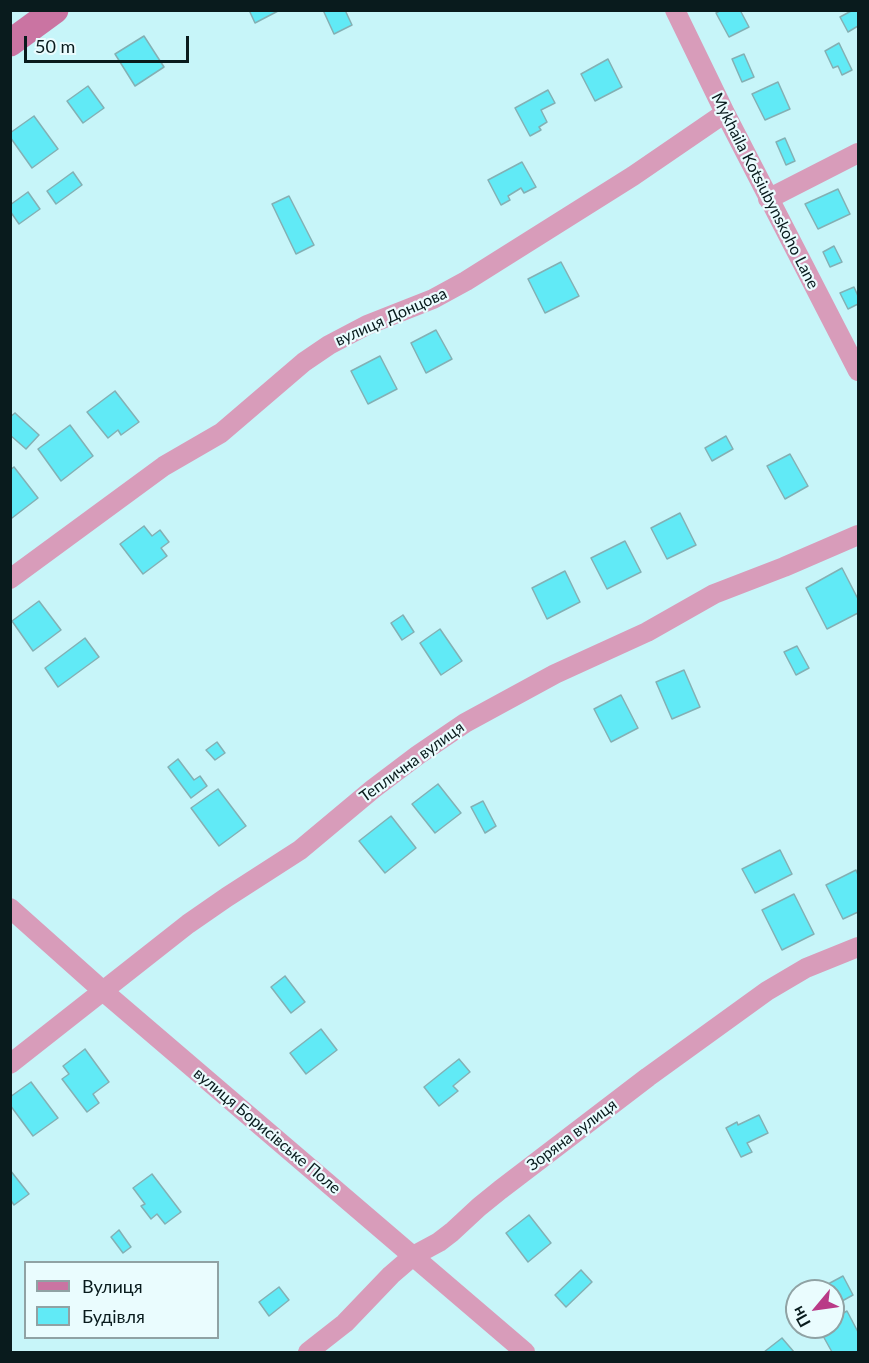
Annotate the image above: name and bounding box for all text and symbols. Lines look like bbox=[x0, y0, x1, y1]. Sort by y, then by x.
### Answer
scale bar bbox=[27, 24, 192, 62]
text: 50 m bbox=[35, 35, 75, 57]
street label: Mykhaila Kotsiubynskoho Lane bbox=[707, 90, 823, 292]
street label: вулиця Донцова bbox=[332, 284, 450, 350]
street label: Теплична вулиця bbox=[356, 718, 468, 806]
street label: вулиця Борисівське Поле bbox=[190, 1064, 344, 1198]
street label: Зоряна вулиця bbox=[523, 1095, 621, 1175]
legend bbox=[24, 1261, 219, 1339]
text: Вулиця bbox=[82, 1275, 143, 1297]
north arrow bbox=[785, 1279, 845, 1339]
text: Пн bbox=[787, 1303, 814, 1331]
text: Будівля bbox=[82, 1305, 145, 1327]

